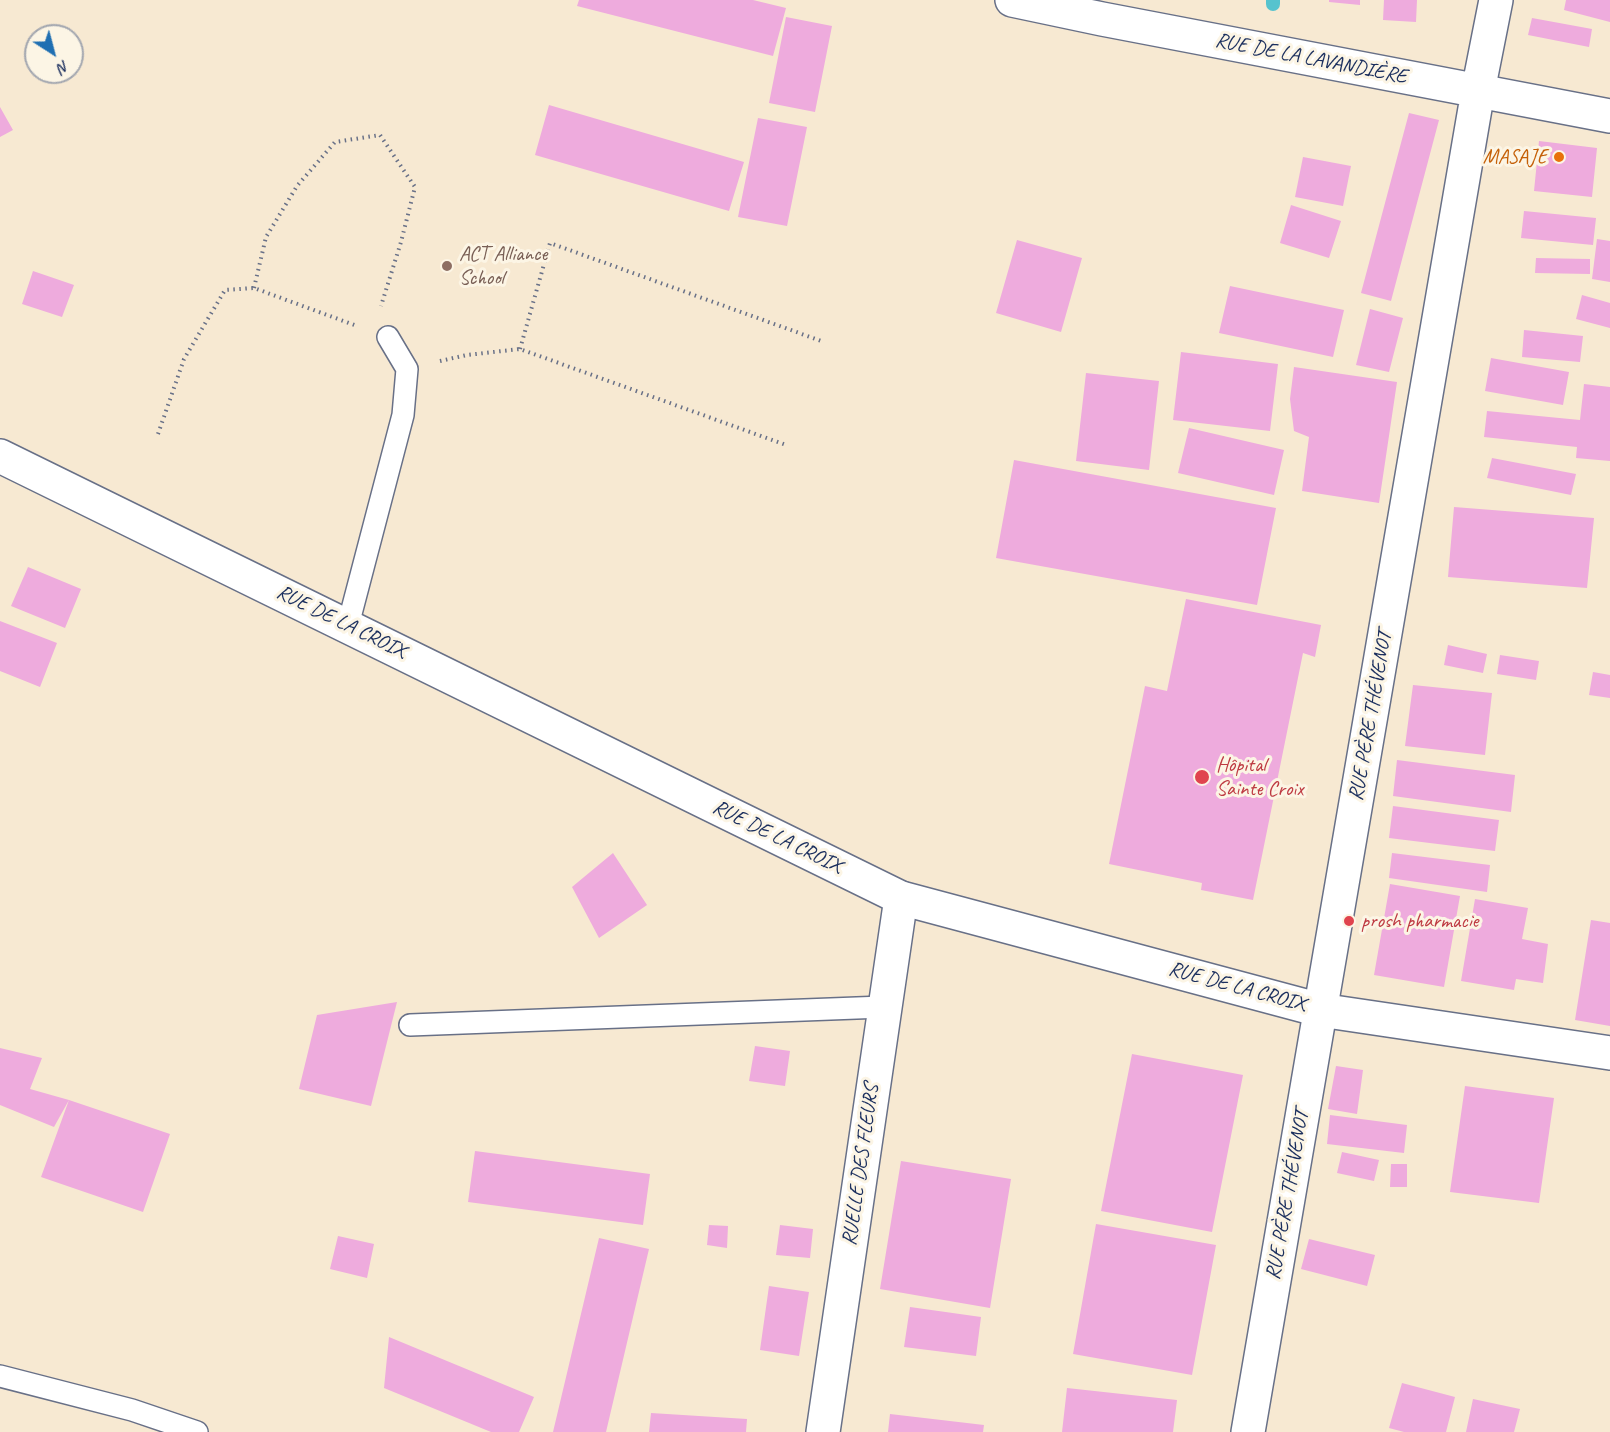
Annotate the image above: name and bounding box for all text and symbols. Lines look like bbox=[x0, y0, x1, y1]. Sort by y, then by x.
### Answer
north arrow bbox=[24, 24, 84, 84]
street label: RUE DE LA LAVANDIÈRE bbox=[1213, 28, 1409, 90]
text: N bbox=[54, 56, 73, 78]
place label: MASAJE bbox=[1483, 144, 1547, 170]
marker: MASAJE bbox=[1552, 150, 1566, 164]
place label: ACT Alliance School bbox=[459, 241, 547, 291]
marker: ACT Alliance School bbox=[440, 259, 454, 273]
street label: RUE DE LA CROIX bbox=[272, 580, 410, 664]
street label: RUE PÈRE THÉVENOT bbox=[1344, 629, 1398, 803]
place label: Hôpital Sainte Croix bbox=[1216, 752, 1303, 802]
marker: Hôpital Sainte Croix bbox=[1193, 768, 1211, 786]
street label: RUE DE LA CROIX bbox=[708, 795, 846, 879]
place label: prosh pharmacie bbox=[1361, 908, 1478, 934]
marker: prosh pharmacie bbox=[1342, 914, 1356, 928]
street label: RUE DE LA CROIX bbox=[1166, 957, 1308, 1017]
street label: RUELLE DES FLEURS bbox=[837, 1083, 885, 1247]
street label: RUE PÈRE THÉVENOT bbox=[1261, 1108, 1315, 1282]

